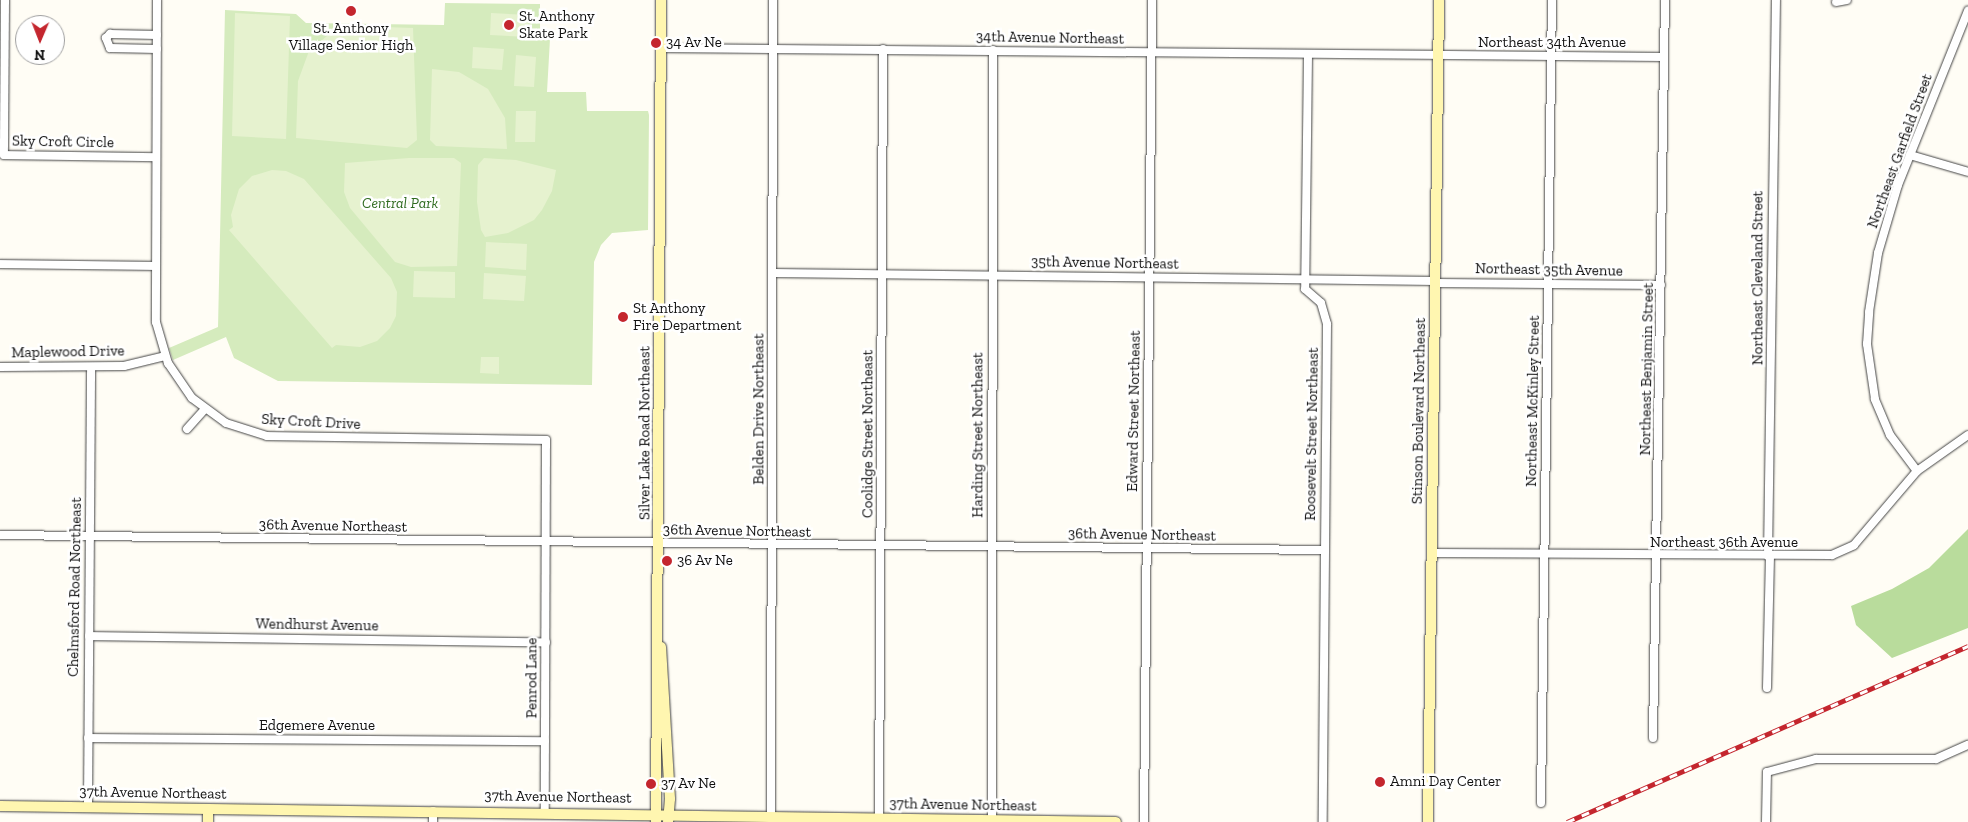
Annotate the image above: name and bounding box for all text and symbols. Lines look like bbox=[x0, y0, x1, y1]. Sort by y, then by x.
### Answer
marker: St. Anthony Village Senior High bbox=[345, 5, 357, 17]
place label: St. Anthony Skate Park bbox=[519, 7, 595, 42]
north arrow bbox=[15, 15, 65, 65]
place label: St. Anthony Village Senior High bbox=[289, 19, 413, 54]
marker: St. Anthony Skate Park bbox=[503, 19, 515, 31]
street label: 34th Avenue Northeast bbox=[975, 28, 1125, 48]
place label: 34 Av Ne bbox=[666, 34, 723, 52]
street label: Northeast 34th Avenue bbox=[1478, 34, 1626, 52]
marker: 34 Av Ne bbox=[650, 37, 662, 49]
text: N bbox=[34, 46, 45, 63]
street label: Northeast Garfield Street bbox=[1864, 71, 1936, 231]
street label: Sky Croft Circle bbox=[12, 132, 114, 152]
street label: Northeast Cleveland Street bbox=[1749, 191, 1767, 365]
park label: Central Park bbox=[362, 195, 438, 213]
street label: 35th Avenue Northeast bbox=[1031, 253, 1179, 273]
street label: Northeast 35th Avenue bbox=[1475, 260, 1623, 280]
street label: Northeast Benjamin Street bbox=[1636, 282, 1658, 456]
place label: St Anthony Fire Department bbox=[633, 299, 741, 334]
marker: St Anthony Fire Department bbox=[617, 311, 629, 323]
street label: Northeast McKinley Street bbox=[1523, 315, 1543, 487]
street label: Stinson Boulevard Northeast bbox=[1408, 318, 1430, 504]
street label: Edward Street Northeast bbox=[1124, 330, 1144, 492]
street label: Belden Drive Northeast bbox=[750, 333, 768, 485]
street label: Maplewood Drive bbox=[11, 342, 125, 362]
street label: Silver Lake Road Northeast bbox=[636, 346, 654, 520]
street label: Roosevelt Street Northeast bbox=[1301, 347, 1323, 521]
street label: Coolidge Street Northeast bbox=[859, 350, 877, 518]
street label: Harding Street Northeast bbox=[969, 352, 987, 518]
street label: Sky Croft Drive bbox=[261, 410, 361, 434]
street label: Chelmsford Road Northeast bbox=[64, 497, 86, 677]
street label: 36th Avenue Northeast bbox=[258, 516, 408, 536]
street label: 36th Avenue Northeast bbox=[662, 521, 812, 541]
street label: 36th Avenue Northeast bbox=[1067, 525, 1217, 545]
street label: Northeast 36th Avenue bbox=[1650, 534, 1798, 552]
place label: 36 Av Ne bbox=[677, 552, 734, 570]
marker: 36 Av Ne bbox=[661, 555, 673, 567]
street label: Wendhurst Avenue bbox=[255, 615, 379, 635]
street label: Penrod Lane bbox=[523, 638, 541, 718]
street label: Edgemere Avenue bbox=[259, 717, 375, 735]
place label: Amni Day Center bbox=[1390, 773, 1502, 791]
place label: 37 Av Ne bbox=[661, 775, 717, 793]
marker: Amni Day Center bbox=[1374, 776, 1386, 788]
marker: 37 Av Ne bbox=[645, 778, 657, 790]
street label: 37th Avenue Northeast bbox=[79, 783, 227, 803]
street label: 37th Avenue Northeast bbox=[484, 787, 632, 807]
street label: 37th Avenue Northeast bbox=[889, 795, 1037, 815]

